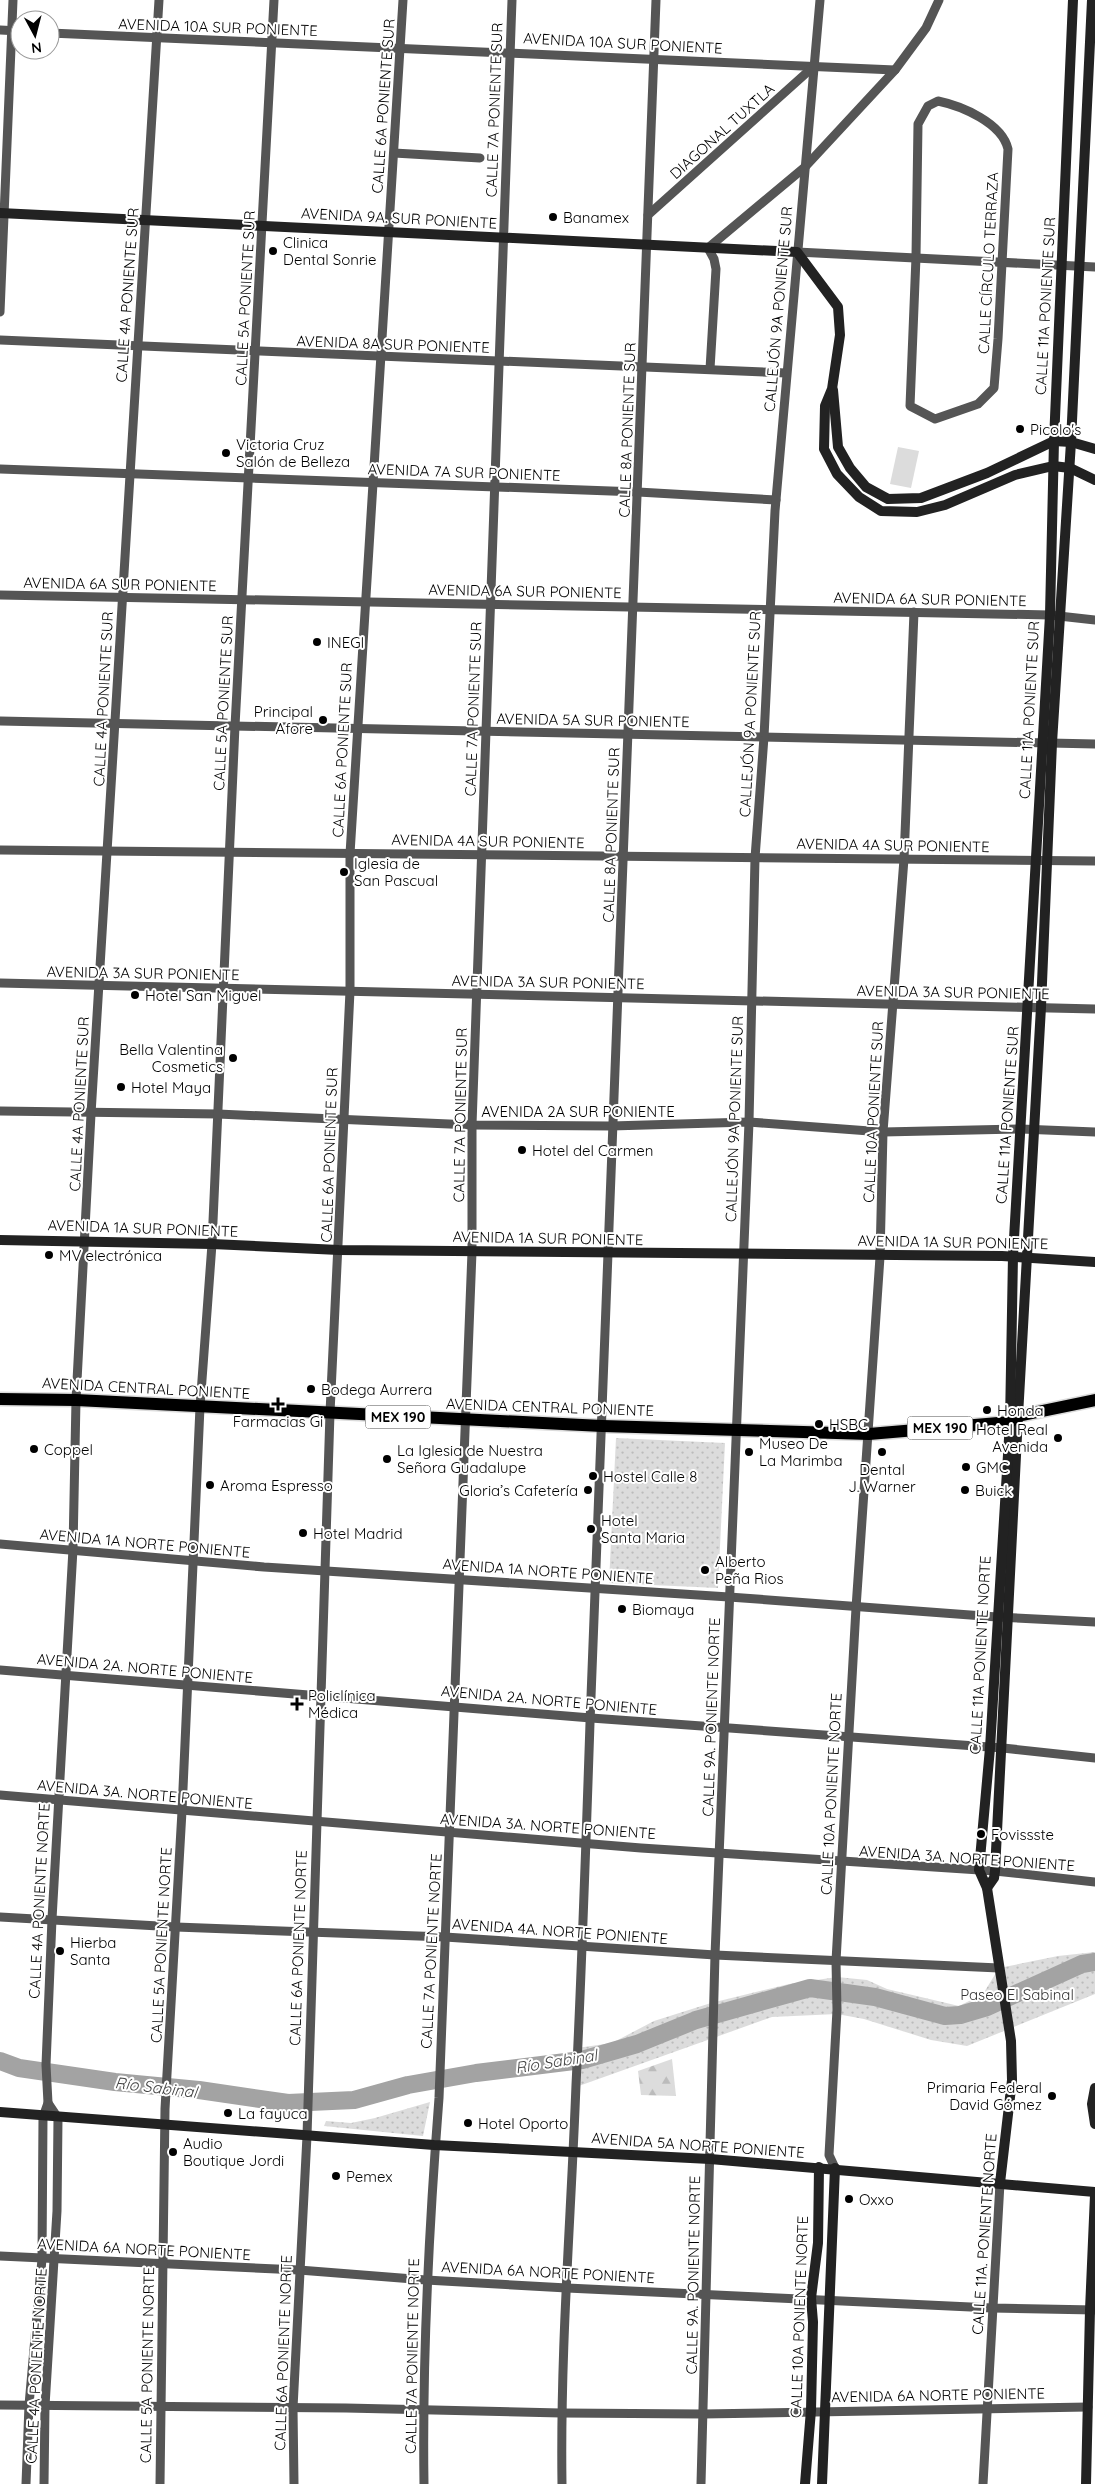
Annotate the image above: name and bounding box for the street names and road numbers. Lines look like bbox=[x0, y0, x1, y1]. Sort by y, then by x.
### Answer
street label: AVENIDA 10A SUR PONIENTE bbox=[118, 14, 318, 40]
street label: CALLE 6A PONIENTE SUR bbox=[367, 18, 399, 194]
street label: CALLE 7A PONIENTE SUR bbox=[481, 22, 507, 198]
street label: AVENIDA 10A SUR PONIENTE bbox=[523, 28, 723, 58]
street label: DIAGONAL TUXTLA bbox=[666, 79, 778, 183]
street label: CALLE CÍRCULO TERRAZA bbox=[974, 171, 1002, 354]
street label: AVENIDA 9A. SUR PONIENTE bbox=[300, 203, 498, 233]
street label: CALLEJÓN 9A PONIENTE SUR bbox=[760, 205, 796, 413]
street label: CALLE 4A PONIENTE SUR bbox=[111, 207, 143, 383]
street label: CALLE 5A PONIENTE SUR bbox=[231, 210, 259, 386]
street label: CALLE 11A PONIENTE SUR bbox=[1031, 216, 1059, 396]
street label: AVENIDA 8A SUR PONIENTE bbox=[296, 331, 490, 357]
street label: CALLE 8A PONIENTE SUR bbox=[614, 342, 640, 518]
street label: AVENIDA 7A SUR PONIENTE bbox=[367, 459, 561, 485]
street label: AVENIDA 6A SUR PONIENTE bbox=[23, 573, 217, 595]
street label: AVENIDA 6A SUR PONIENTE bbox=[428, 580, 622, 602]
street label: AVENIDA 6A SUR PONIENTE bbox=[833, 588, 1027, 610]
street label: CALLEJÓN 9A PONIENTE SUR bbox=[735, 610, 765, 818]
street label: CALLE 4A PONIENTE SUR bbox=[89, 611, 117, 787]
street label: CALLE 5A PONIENTE SUR bbox=[209, 615, 237, 791]
street label: CALLE 11A PONIENTE SUR bbox=[1015, 620, 1043, 800]
street label: CALLE 7A PONIENTE SUR bbox=[460, 621, 486, 797]
street label: CALLE 6A PONIENTE SUR bbox=[328, 662, 356, 838]
street label: AVENIDA 5A SUR PONIENTE bbox=[496, 709, 690, 731]
street label: CALLE 8A PONIENTE SUR bbox=[598, 747, 624, 923]
street label: AVENIDA 4A SUR PONIENTE bbox=[391, 830, 585, 852]
street label: AVENIDA 4A SUR PONIENTE bbox=[796, 834, 990, 856]
street label: AVENIDA 3A SUR PONIENTE bbox=[46, 962, 240, 984]
street label: AVENIDA 3A SUR PONIENTE bbox=[451, 971, 645, 993]
street label: AVENIDA 3A SUR PONIENTE bbox=[856, 981, 1050, 1003]
street label: CALLEJÓN 9A PONIENTE SUR bbox=[721, 1015, 747, 1223]
street label: CALLE 4A PONIENTE SUR bbox=[65, 1016, 93, 1192]
street label: CALLE 10A PONIENTE SUR bbox=[859, 1021, 887, 1203]
street label: CALLE 11A PONIENTE SUR bbox=[991, 1025, 1023, 1205]
street label: CALLE 7A PONIENTE SUR bbox=[449, 1027, 471, 1203]
street label: CALLE 6A PONIENTE SUR bbox=[316, 1067, 342, 1243]
street label: AVENIDA 2A SUR PONIENTE bbox=[481, 1102, 675, 1121]
street label: AVENIDA 1A SUR PONIENTE bbox=[47, 1215, 239, 1241]
street label: AVENIDA 1A SUR PONIENTE bbox=[452, 1227, 644, 1249]
street label: AVENIDA 1A SUR PONIENTE bbox=[857, 1231, 1049, 1253]
street label: AVENIDA CENTRAL PONIENTE bbox=[42, 1373, 250, 1403]
street label: AVENIDA CENTRAL PONIENTE bbox=[446, 1394, 654, 1420]
road number: MEX 190 bbox=[366, 1405, 430, 1428]
road number: MEX 190 bbox=[908, 1416, 972, 1440]
street label: AVENIDA 1A NORTE PONIENTE bbox=[39, 1524, 251, 1562]
street label: AVENIDA 1A NORTE PONIENTE bbox=[442, 1554, 654, 1588]
street label: CALLE 11A PONIENTE NORTE bbox=[965, 1555, 995, 1755]
street label: CALLE 9A. PONIENTE NORTE bbox=[698, 1617, 724, 1817]
street label: AVENIDA 2A. NORTE PONIENTE bbox=[36, 1649, 254, 1687]
street label: AVENIDA 2A. NORTE PONIENTE bbox=[440, 1681, 658, 1719]
street label: CALLE 10A PONIENTE NORTE bbox=[816, 1692, 846, 1896]
street label: AVENIDA 3A. NORTE PONIENTE bbox=[36, 1775, 254, 1813]
street label: CALLE 4A PONIENTE NORTE bbox=[24, 1803, 54, 1999]
street label: AVENIDA 3A. NORTE PONIENTE bbox=[439, 1809, 657, 1843]
street label: AVENIDA 3A. NORTE PONIENTE bbox=[858, 1841, 1076, 1875]
street label: CALLE 5A PONIENTE NORTE bbox=[146, 1847, 176, 2043]
street label: CALLE 6A PONIENTE NORTE bbox=[285, 1850, 311, 2046]
street label: CALLE 7A PONIENTE NORTE bbox=[416, 1853, 446, 2049]
street label: AVENIDA 4A. NORTE PONIENTE bbox=[451, 1914, 669, 1948]
street label: AVENIDA 5A NORTE PONIENTE bbox=[591, 2128, 805, 2162]
street label: CALLE 11A. PONIENTE NORTE bbox=[967, 2133, 1001, 2335]
street label: CALLE 9A. PONIENTE NORTE bbox=[682, 2175, 704, 2375]
street label: CALLE 10A PONIENTE NORTE bbox=[786, 2216, 812, 2418]
street label: AVENIDA 6A NORTE PONIENTE bbox=[37, 2234, 251, 2264]
street label: CALLE 6A PONIENTE NORTE bbox=[270, 2255, 296, 2451]
street label: AVENIDA 6A NORTE PONIENTE bbox=[441, 2257, 655, 2287]
street label: CALLE 7A PONIENTE NORTE bbox=[401, 2258, 423, 2454]
street label: CALLE 5A PONIENTE NORTE bbox=[136, 2267, 158, 2463]
street label: CALLE 4A PONIENTE NORTE bbox=[21, 2268, 51, 2464]
street label: AVENIDA 6A NORTE PONIENTE bbox=[831, 2384, 1045, 2406]

